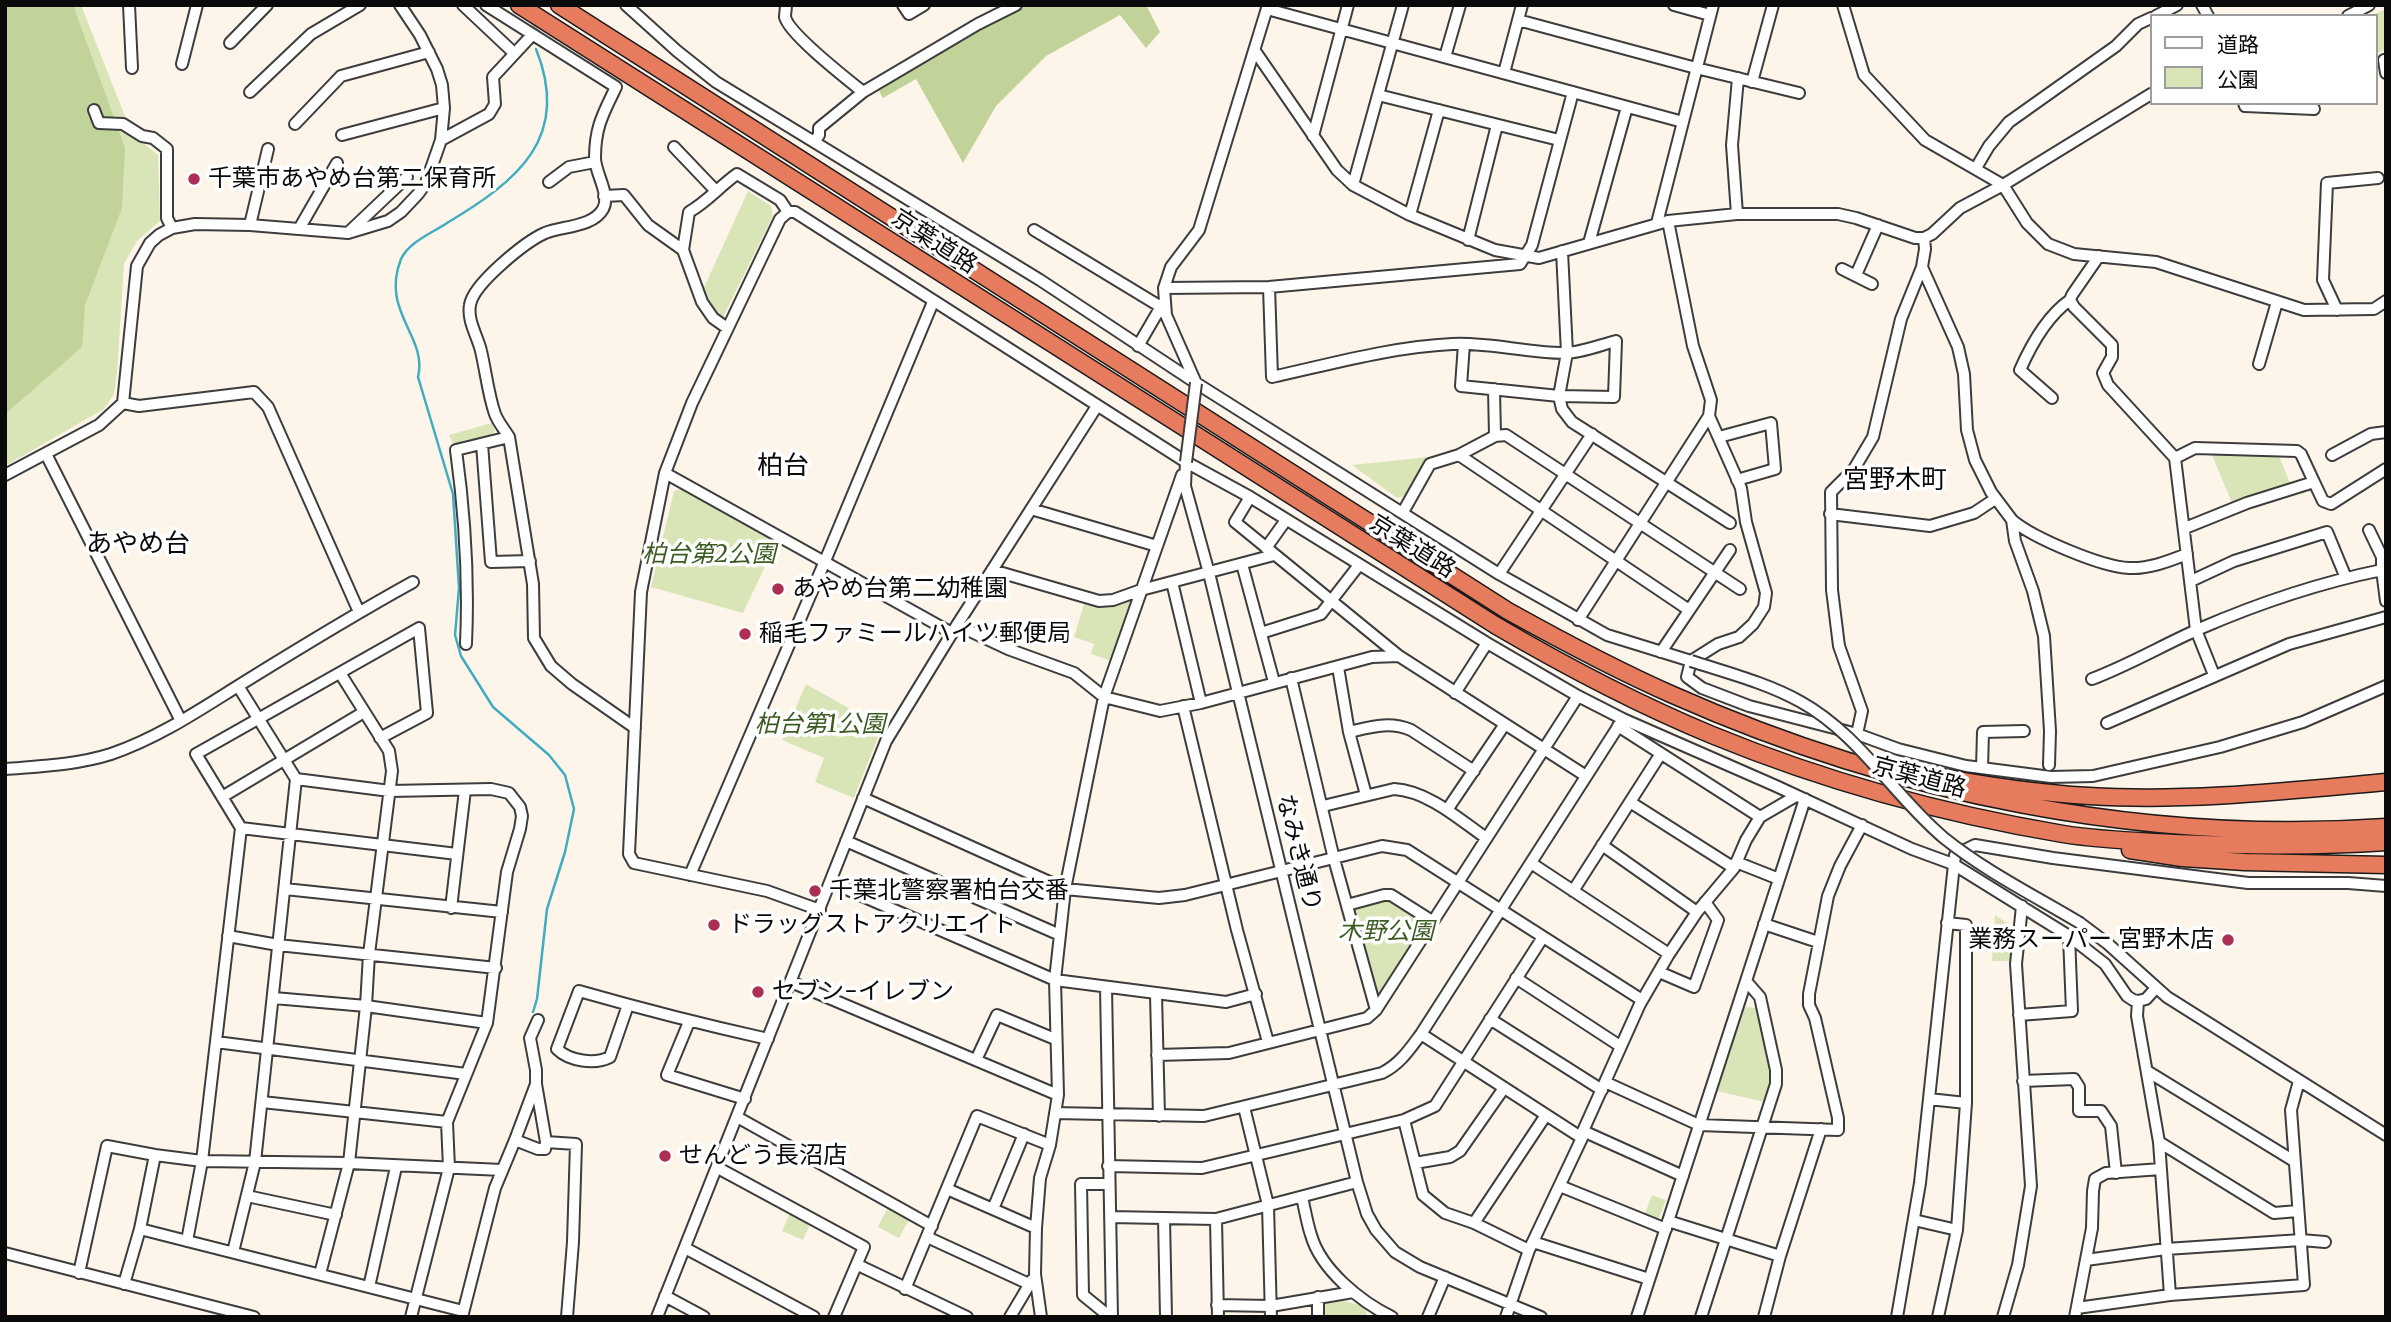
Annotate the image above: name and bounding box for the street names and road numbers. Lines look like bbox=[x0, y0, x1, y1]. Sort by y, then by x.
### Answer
street label: 京葉道路 bbox=[886, 204, 982, 280]
street label: 京葉道路 bbox=[1364, 509, 1460, 585]
street label: 京葉道路 bbox=[1869, 752, 1969, 804]
street label: なみき通り bbox=[1270, 791, 1326, 915]

